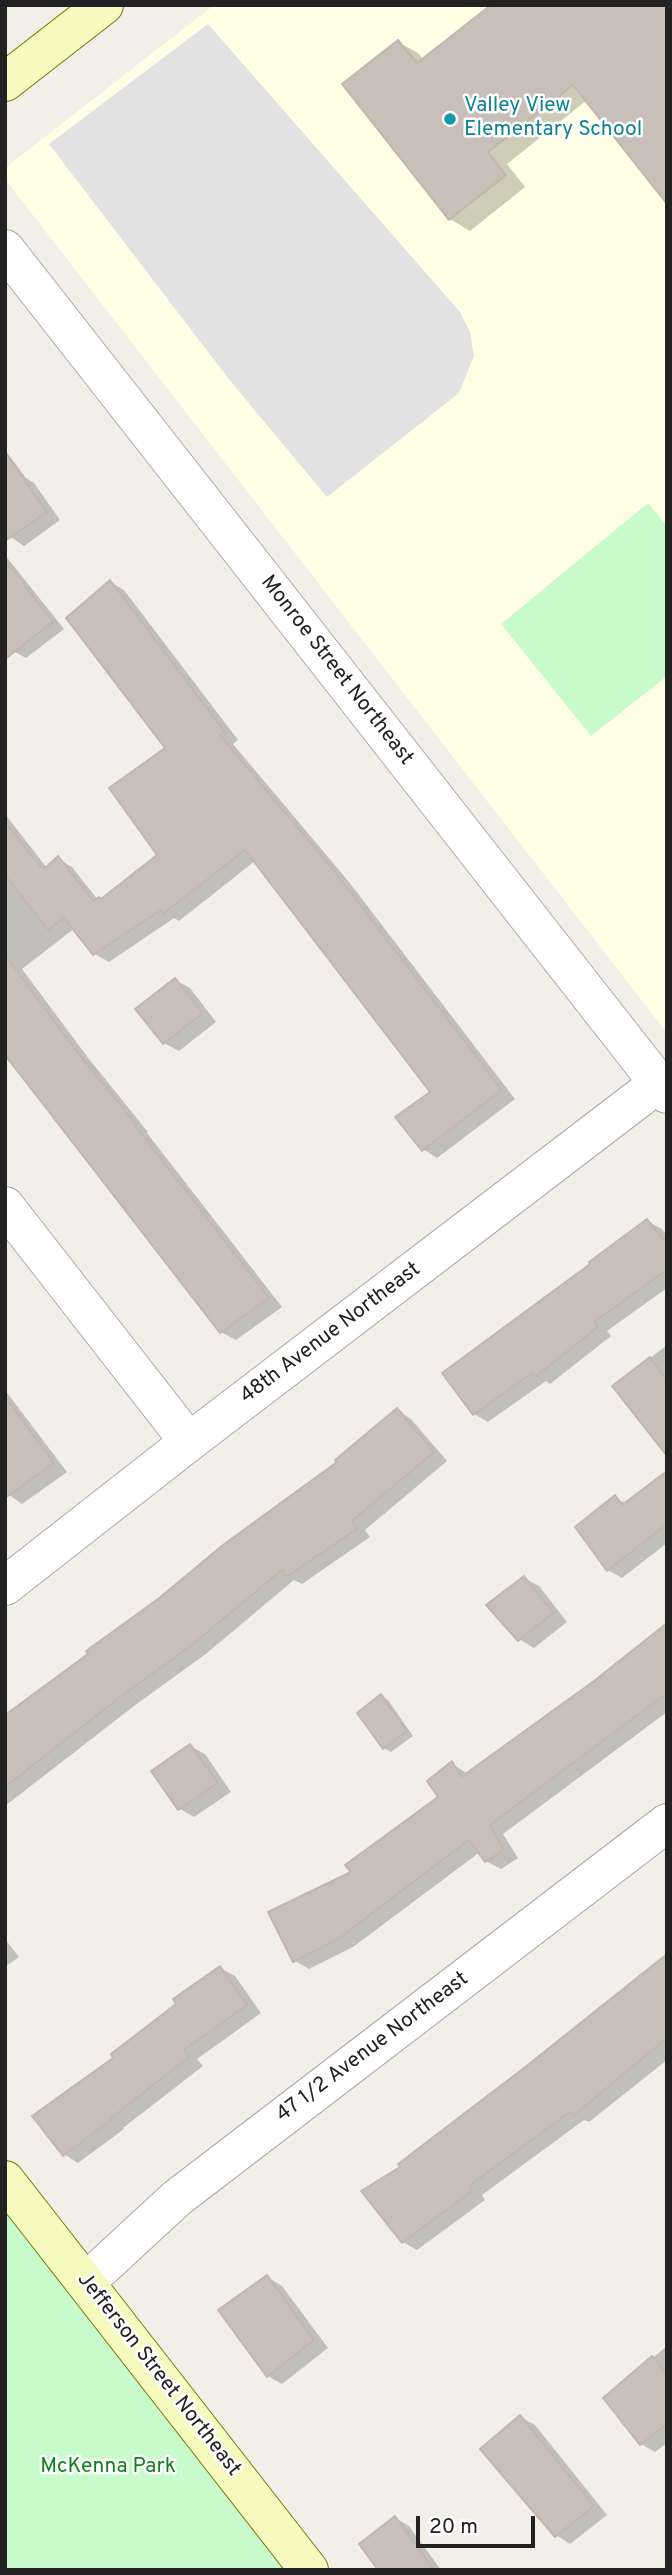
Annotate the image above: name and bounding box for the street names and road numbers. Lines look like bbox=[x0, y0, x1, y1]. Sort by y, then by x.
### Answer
street label: Monroe Street Northeast bbox=[254, 571, 418, 771]
street label: 48th Avenue Northeast bbox=[236, 1258, 426, 1410]
street label: 47 1/2 Avenue Northeast bbox=[272, 1967, 474, 2129]
street label: Jefferson Street Northeast bbox=[71, 2268, 245, 2482]

